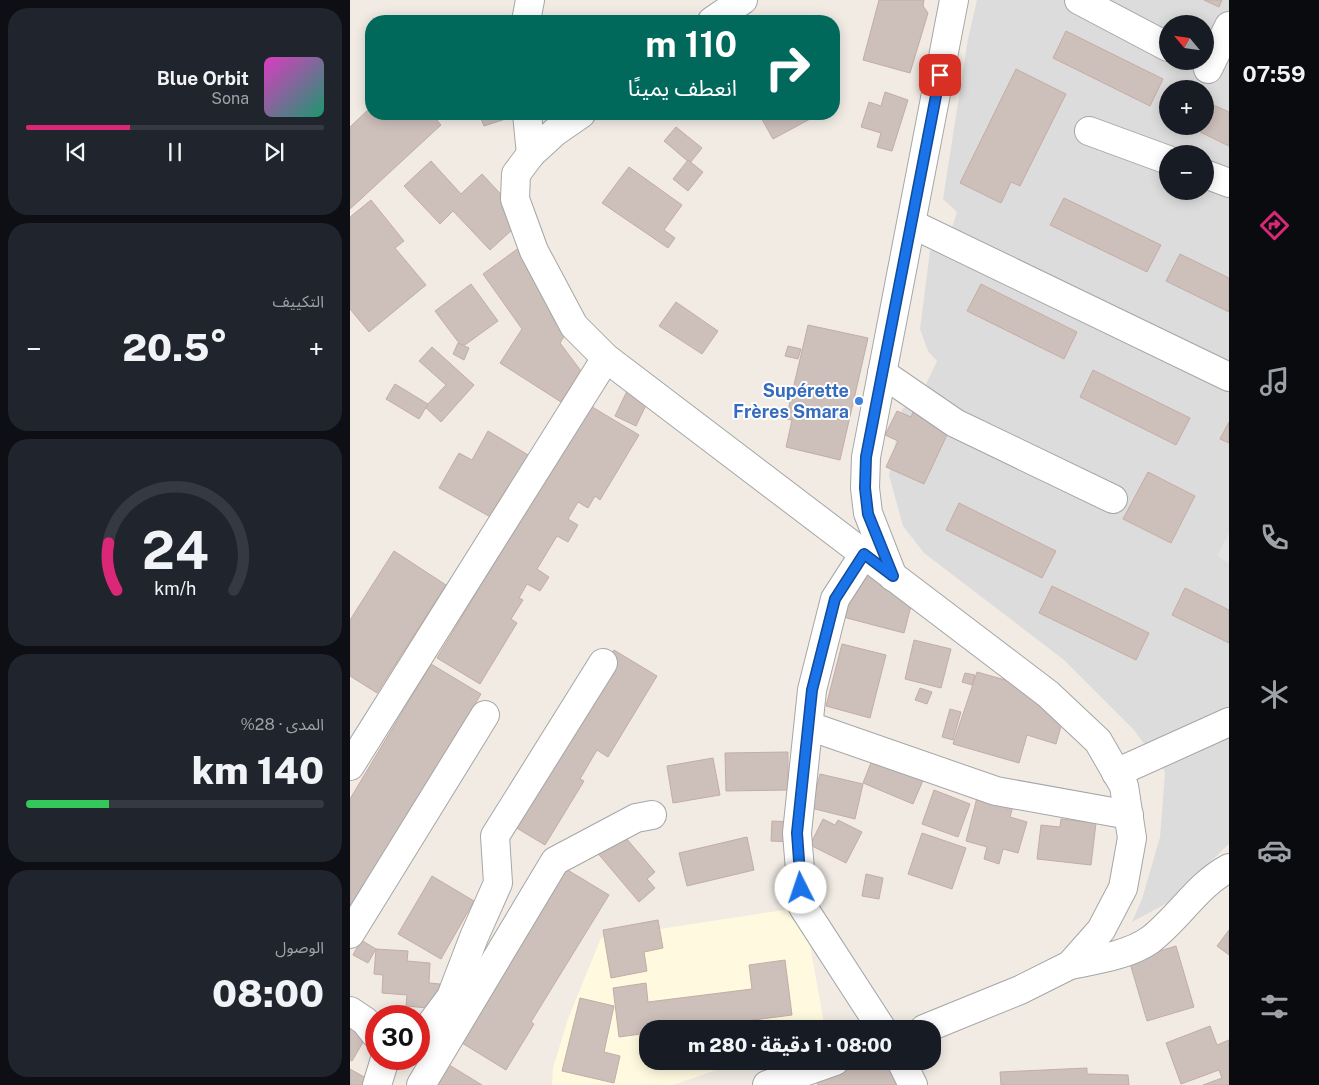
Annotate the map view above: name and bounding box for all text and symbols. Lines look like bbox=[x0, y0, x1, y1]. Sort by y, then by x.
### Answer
north arrow bbox=[1159, 15, 1214, 70]
map controls bbox=[1159, 15, 1214, 200]
text: 110 m bbox=[645, 24, 737, 65]
icon: right bbox=[755, 35, 820, 100]
pin bbox=[919, 54, 961, 96]
icon: arrive bbox=[926, 61, 954, 89]
text: 07:59 bbox=[1243, 61, 1305, 87]
text: Blue Orbit bbox=[157, 67, 249, 89]
text: انعطف يمينًا bbox=[628, 75, 737, 101]
button: + bbox=[1159, 80, 1214, 135]
text: Sona bbox=[211, 89, 249, 108]
icon: previous bbox=[62, 138, 90, 166]
icon: pause bbox=[161, 138, 189, 166]
icon: next bbox=[260, 138, 288, 166]
button: − bbox=[1159, 145, 1214, 200]
icon: directions bbox=[1257, 208, 1292, 243]
text: التكييف bbox=[272, 292, 324, 311]
text: 20.5° bbox=[122, 325, 228, 370]
text: − bbox=[26, 332, 42, 365]
text: + bbox=[308, 332, 324, 365]
icon: music bbox=[1257, 364, 1292, 399]
place label: Supérette Frères Smara bbox=[733, 380, 849, 422]
marker: Supérette Frères Smara bbox=[853, 395, 865, 407]
text: 24 bbox=[141, 520, 209, 581]
icon: phone bbox=[1257, 520, 1292, 555]
text: km/h bbox=[154, 578, 196, 599]
icon: climate bbox=[1257, 677, 1292, 712]
text: المدى · 28% bbox=[240, 715, 324, 734]
text: 140 km bbox=[192, 748, 324, 793]
icon: car bbox=[1257, 833, 1292, 868]
position arrow bbox=[774, 861, 826, 913]
text: الوصول bbox=[275, 938, 324, 957]
text: 08:00 bbox=[212, 971, 324, 1016]
icon: filters bbox=[1257, 989, 1292, 1024]
speed limit sign: 30 bbox=[365, 1005, 430, 1070]
text: 08:00 · 1 دقيقة · 280 m bbox=[688, 1034, 892, 1056]

